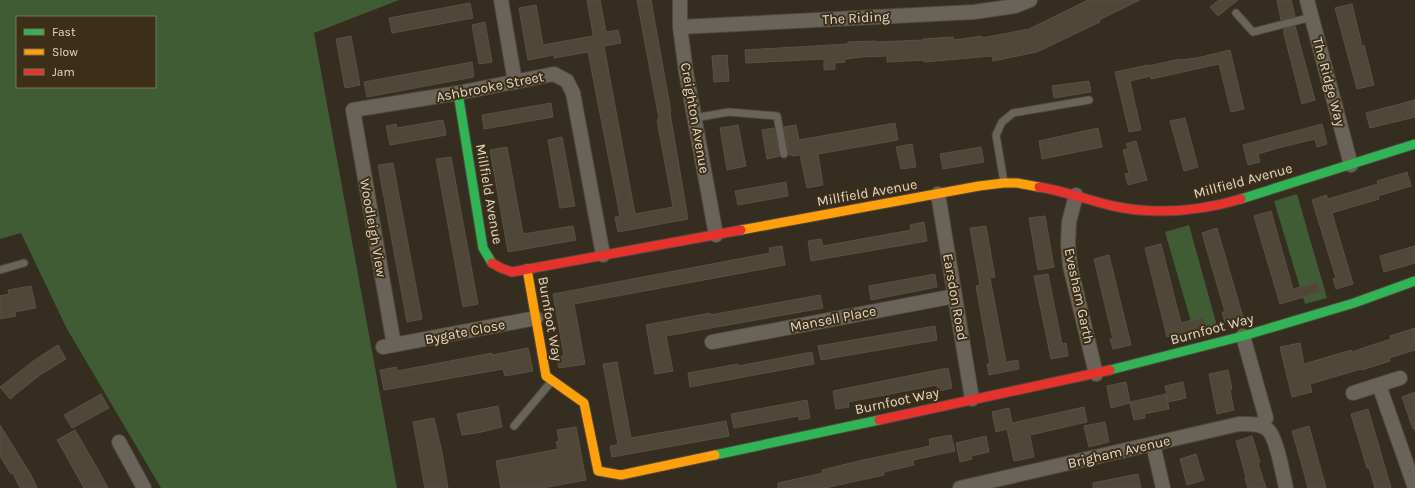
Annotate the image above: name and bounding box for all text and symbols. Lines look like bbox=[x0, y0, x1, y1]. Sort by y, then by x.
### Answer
street label: The Riding bbox=[822, 8, 890, 28]
legend bbox=[16, 16, 156, 88]
text: Fast bbox=[52, 25, 76, 39]
street label: The Ridge Way bbox=[1309, 35, 1349, 129]
text: Slow bbox=[52, 45, 78, 59]
street label: Creighton Avenue bbox=[677, 61, 713, 175]
text: Jam bbox=[52, 65, 75, 79]
street label: Ashbrooke Street bbox=[435, 68, 545, 106]
street label: Millfield Avenue bbox=[472, 142, 506, 246]
street label: Millfield Avenue bbox=[1192, 160, 1294, 202]
street label: Millfield Avenue bbox=[815, 176, 919, 210]
street label: Woodleigh View bbox=[356, 177, 390, 279]
street label: Evesham Garth bbox=[1061, 247, 1097, 345]
street label: Earsdon Road bbox=[939, 252, 971, 342]
street label: Burnfoot Way bbox=[534, 275, 566, 363]
street label: Mansell Place bbox=[788, 302, 878, 336]
street label: Burnfoot Way bbox=[1168, 310, 1256, 348]
street label: Bygate Close bbox=[424, 316, 506, 348]
street label: Burnfoot Way bbox=[853, 384, 941, 418]
street label: Brigham Avenue bbox=[1066, 432, 1172, 472]

